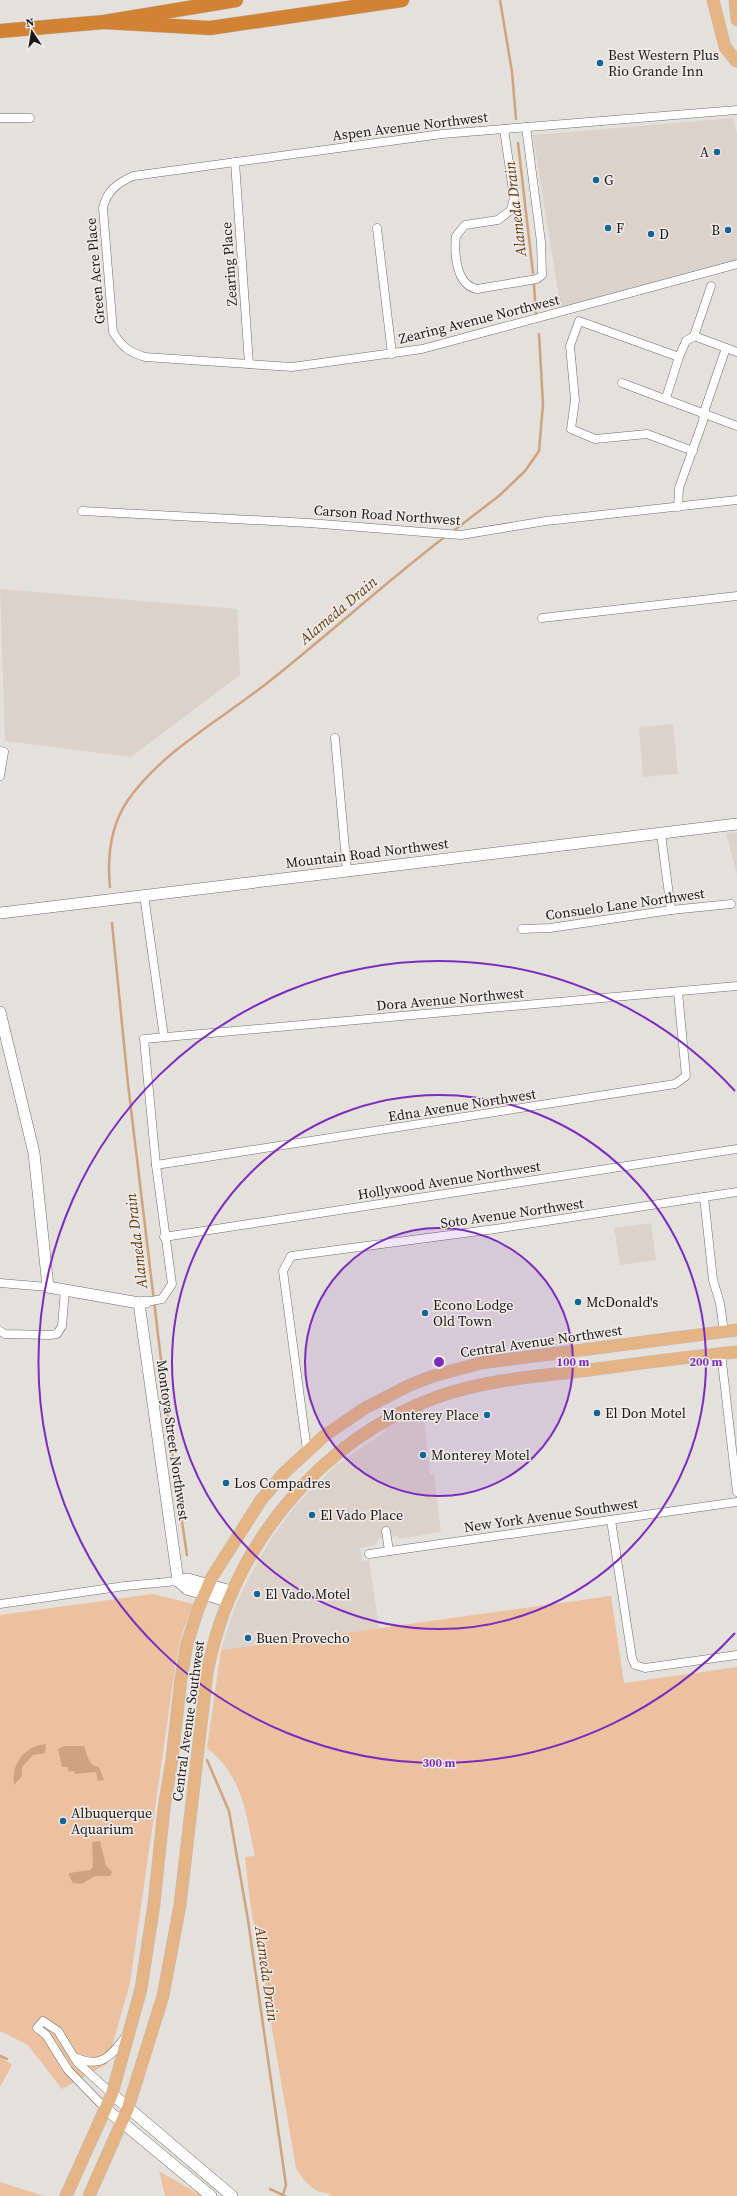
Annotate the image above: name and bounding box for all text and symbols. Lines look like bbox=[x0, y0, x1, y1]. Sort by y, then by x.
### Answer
north arrow bbox=[12, 12, 52, 52]
text: N bbox=[25, 15, 36, 31]
place label: Best Western Plus Rio Grande Inn bbox=[608, 45, 719, 81]
marker: Best Western Plus Rio Grande Inn bbox=[595, 58, 605, 68]
street label: Aspen Avenue Northwest bbox=[331, 107, 489, 145]
place label: A bbox=[700, 142, 710, 162]
marker: A bbox=[712, 147, 722, 157]
water label: Alameda Drain bbox=[499, 160, 531, 259]
place label: G bbox=[604, 170, 614, 190]
marker: G bbox=[591, 175, 601, 185]
street label: Green Acre Place bbox=[80, 217, 110, 325]
place label: F bbox=[616, 218, 624, 238]
place label: B bbox=[711, 220, 720, 240]
street label: Zearing Place bbox=[216, 221, 242, 307]
marker: F bbox=[603, 223, 613, 233]
place label: D bbox=[659, 224, 669, 244]
marker: B bbox=[723, 225, 733, 235]
marker: D bbox=[646, 229, 656, 239]
street label: Zearing Avenue Northwest bbox=[397, 289, 562, 349]
street label: Carson Road Northwest bbox=[313, 500, 461, 530]
water label: Alameda Drain bbox=[294, 571, 382, 649]
street label: Mountain Road Northwest bbox=[285, 833, 450, 873]
street label: Consuelo Lane Northwest bbox=[544, 883, 706, 925]
street label: Dora Avenue Northwest bbox=[376, 983, 525, 1015]
street label: Edna Avenue Northwest bbox=[387, 1083, 538, 1127]
street label: Hollywood Avenue Northwest bbox=[356, 1156, 542, 1204]
water label: Alameda Drain bbox=[120, 1192, 152, 1291]
street label: Soto Avenue Northwest bbox=[439, 1193, 585, 1233]
place label: McDonald's bbox=[586, 1292, 658, 1312]
place label: Econo Lodge Old Town bbox=[433, 1295, 513, 1331]
marker: McDonald's bbox=[573, 1297, 583, 1307]
marker: Econo Lodge Old Town bbox=[420, 1308, 430, 1318]
street label: Central Avenue Northwest bbox=[459, 1320, 624, 1362]
text: 100 m bbox=[557, 1354, 590, 1370]
text: 200 m bbox=[690, 1354, 723, 1370]
centre of rings bbox=[432, 1355, 446, 1369]
street label: Montoya Street Northwest bbox=[152, 1358, 194, 1522]
place label: El Don Motel bbox=[605, 1403, 686, 1423]
place label: Monterey Place bbox=[382, 1405, 479, 1425]
marker: El Don Motel bbox=[592, 1408, 602, 1418]
marker: Monterey Place bbox=[482, 1410, 492, 1420]
place label: Monterey Motel bbox=[431, 1445, 530, 1465]
marker: Monterey Motel bbox=[418, 1450, 428, 1460]
place label: Los Compadres bbox=[234, 1473, 331, 1493]
marker: Los Compadres bbox=[221, 1478, 231, 1488]
street label: New York Avenue Southwest bbox=[463, 1493, 640, 1537]
place label: El Vado Place bbox=[320, 1505, 403, 1525]
marker: El Vado Place bbox=[307, 1510, 317, 1520]
place label: El Vado Motel bbox=[265, 1584, 350, 1604]
marker: El Vado Motel bbox=[252, 1589, 262, 1599]
place label: Buen Provecho bbox=[256, 1628, 350, 1648]
marker: Buen Provecho bbox=[243, 1633, 253, 1643]
street label: Central Avenue Southwest bbox=[167, 1639, 209, 1803]
text: 300 m bbox=[423, 1755, 456, 1771]
place label: Albuquerque Aquarium bbox=[71, 1803, 152, 1839]
marker: Albuquerque Aquarium bbox=[58, 1816, 68, 1826]
water label: Alameda Drain bbox=[250, 1924, 284, 2023]

